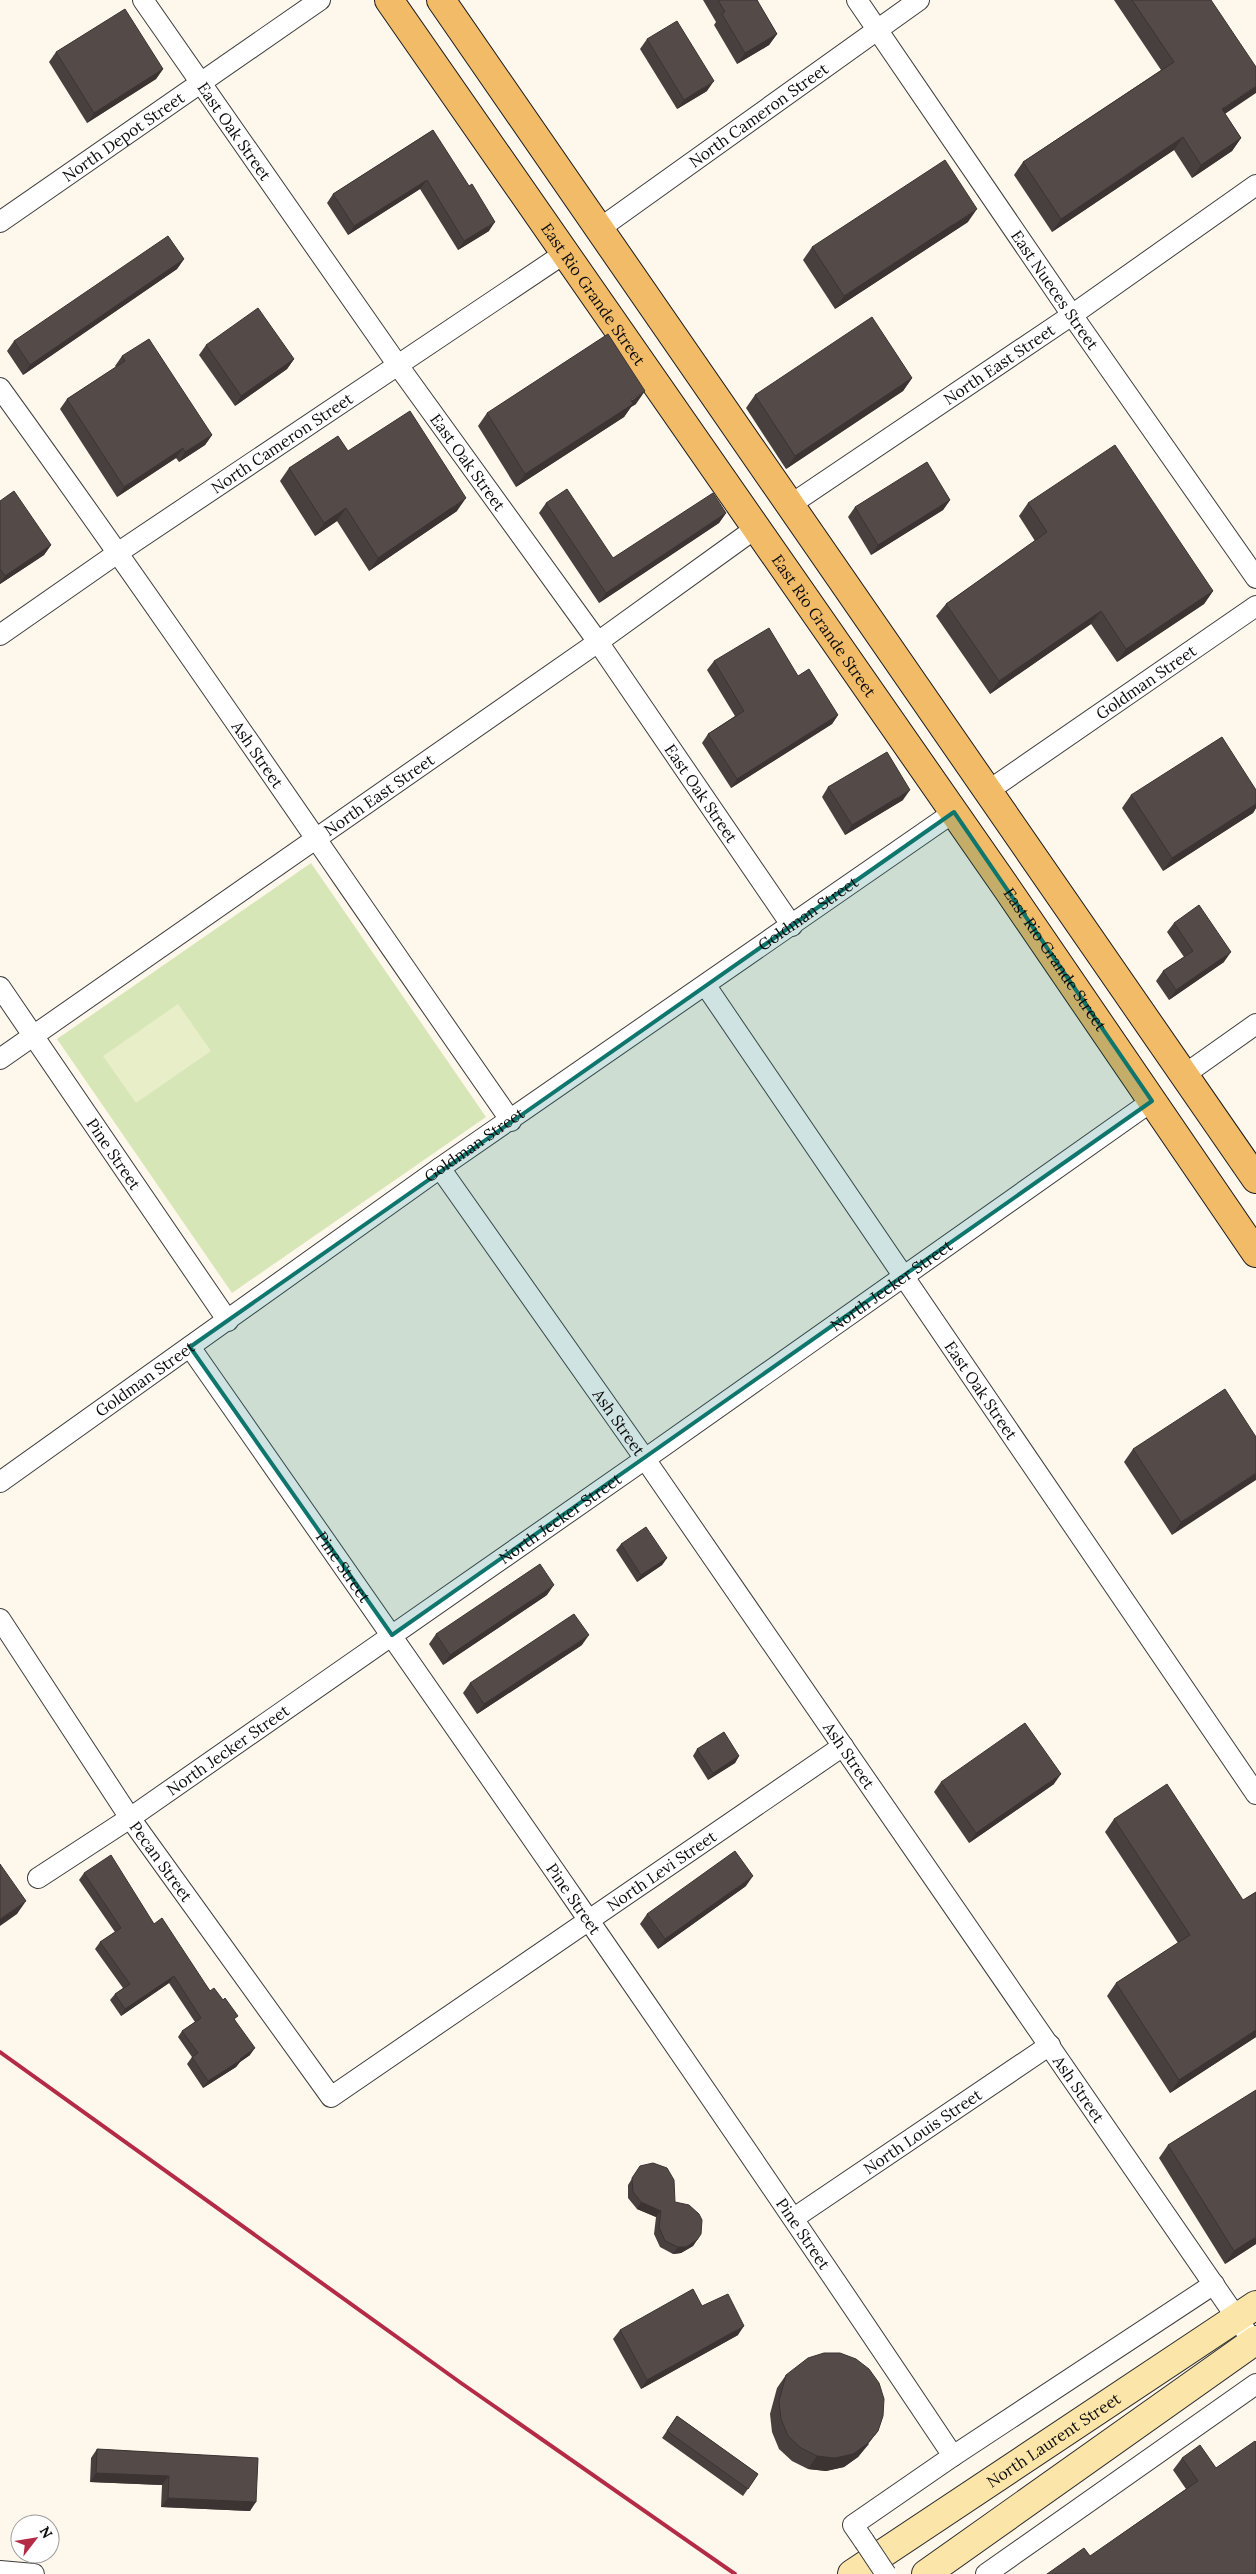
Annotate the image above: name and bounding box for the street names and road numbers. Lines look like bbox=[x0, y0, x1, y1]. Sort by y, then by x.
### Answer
street label: North Cameron Street bbox=[685, 58, 833, 172]
street label: East Oak Street bbox=[193, 78, 276, 185]
street label: North Depot Street bbox=[58, 87, 189, 186]
street label: East Rio Grande Street bbox=[537, 219, 650, 370]
street label: East Nueces Street bbox=[1007, 226, 1104, 354]
street label: North East Street bbox=[940, 319, 1059, 409]
street label: North Cameron Street bbox=[207, 388, 357, 498]
street label: East Oak Street bbox=[426, 410, 510, 515]
street label: East Rio Grande Street bbox=[768, 550, 881, 701]
street label: Goldman Street bbox=[1092, 640, 1201, 724]
street label: Ash Street bbox=[227, 716, 288, 792]
street label: East Oak Street bbox=[661, 740, 742, 847]
street label: North East Street bbox=[320, 749, 439, 840]
street label: Goldman Street bbox=[754, 871, 862, 955]
street label: East Rio Grande Street bbox=[999, 884, 1112, 1035]
street label: Goldman Street bbox=[420, 1102, 529, 1186]
street label: Pine Street bbox=[82, 1114, 146, 1194]
street label: North Jecker Street bbox=[826, 1235, 957, 1335]
street label: Goldman Street bbox=[91, 1336, 199, 1421]
street label: East Oak Street bbox=[940, 1337, 1022, 1444]
street label: Ash Street bbox=[588, 1384, 650, 1460]
street label: North Jecker Street bbox=[495, 1468, 626, 1568]
street label: Pine Street bbox=[312, 1527, 376, 1607]
street label: North Jecker Street bbox=[163, 1700, 294, 1800]
street label: Ash Street bbox=[819, 1717, 880, 1793]
street label: Pecan Street bbox=[126, 1817, 197, 1906]
street label: North Levi Street bbox=[603, 1826, 721, 1915]
street label: Pine Street bbox=[542, 1859, 606, 1939]
street label: Ash Street bbox=[1048, 2051, 1109, 2127]
street label: North Louis Street bbox=[860, 2084, 986, 2178]
street label: Pine Street bbox=[772, 2194, 835, 2274]
street label: North Laurent Street bbox=[983, 2388, 1125, 2492]

